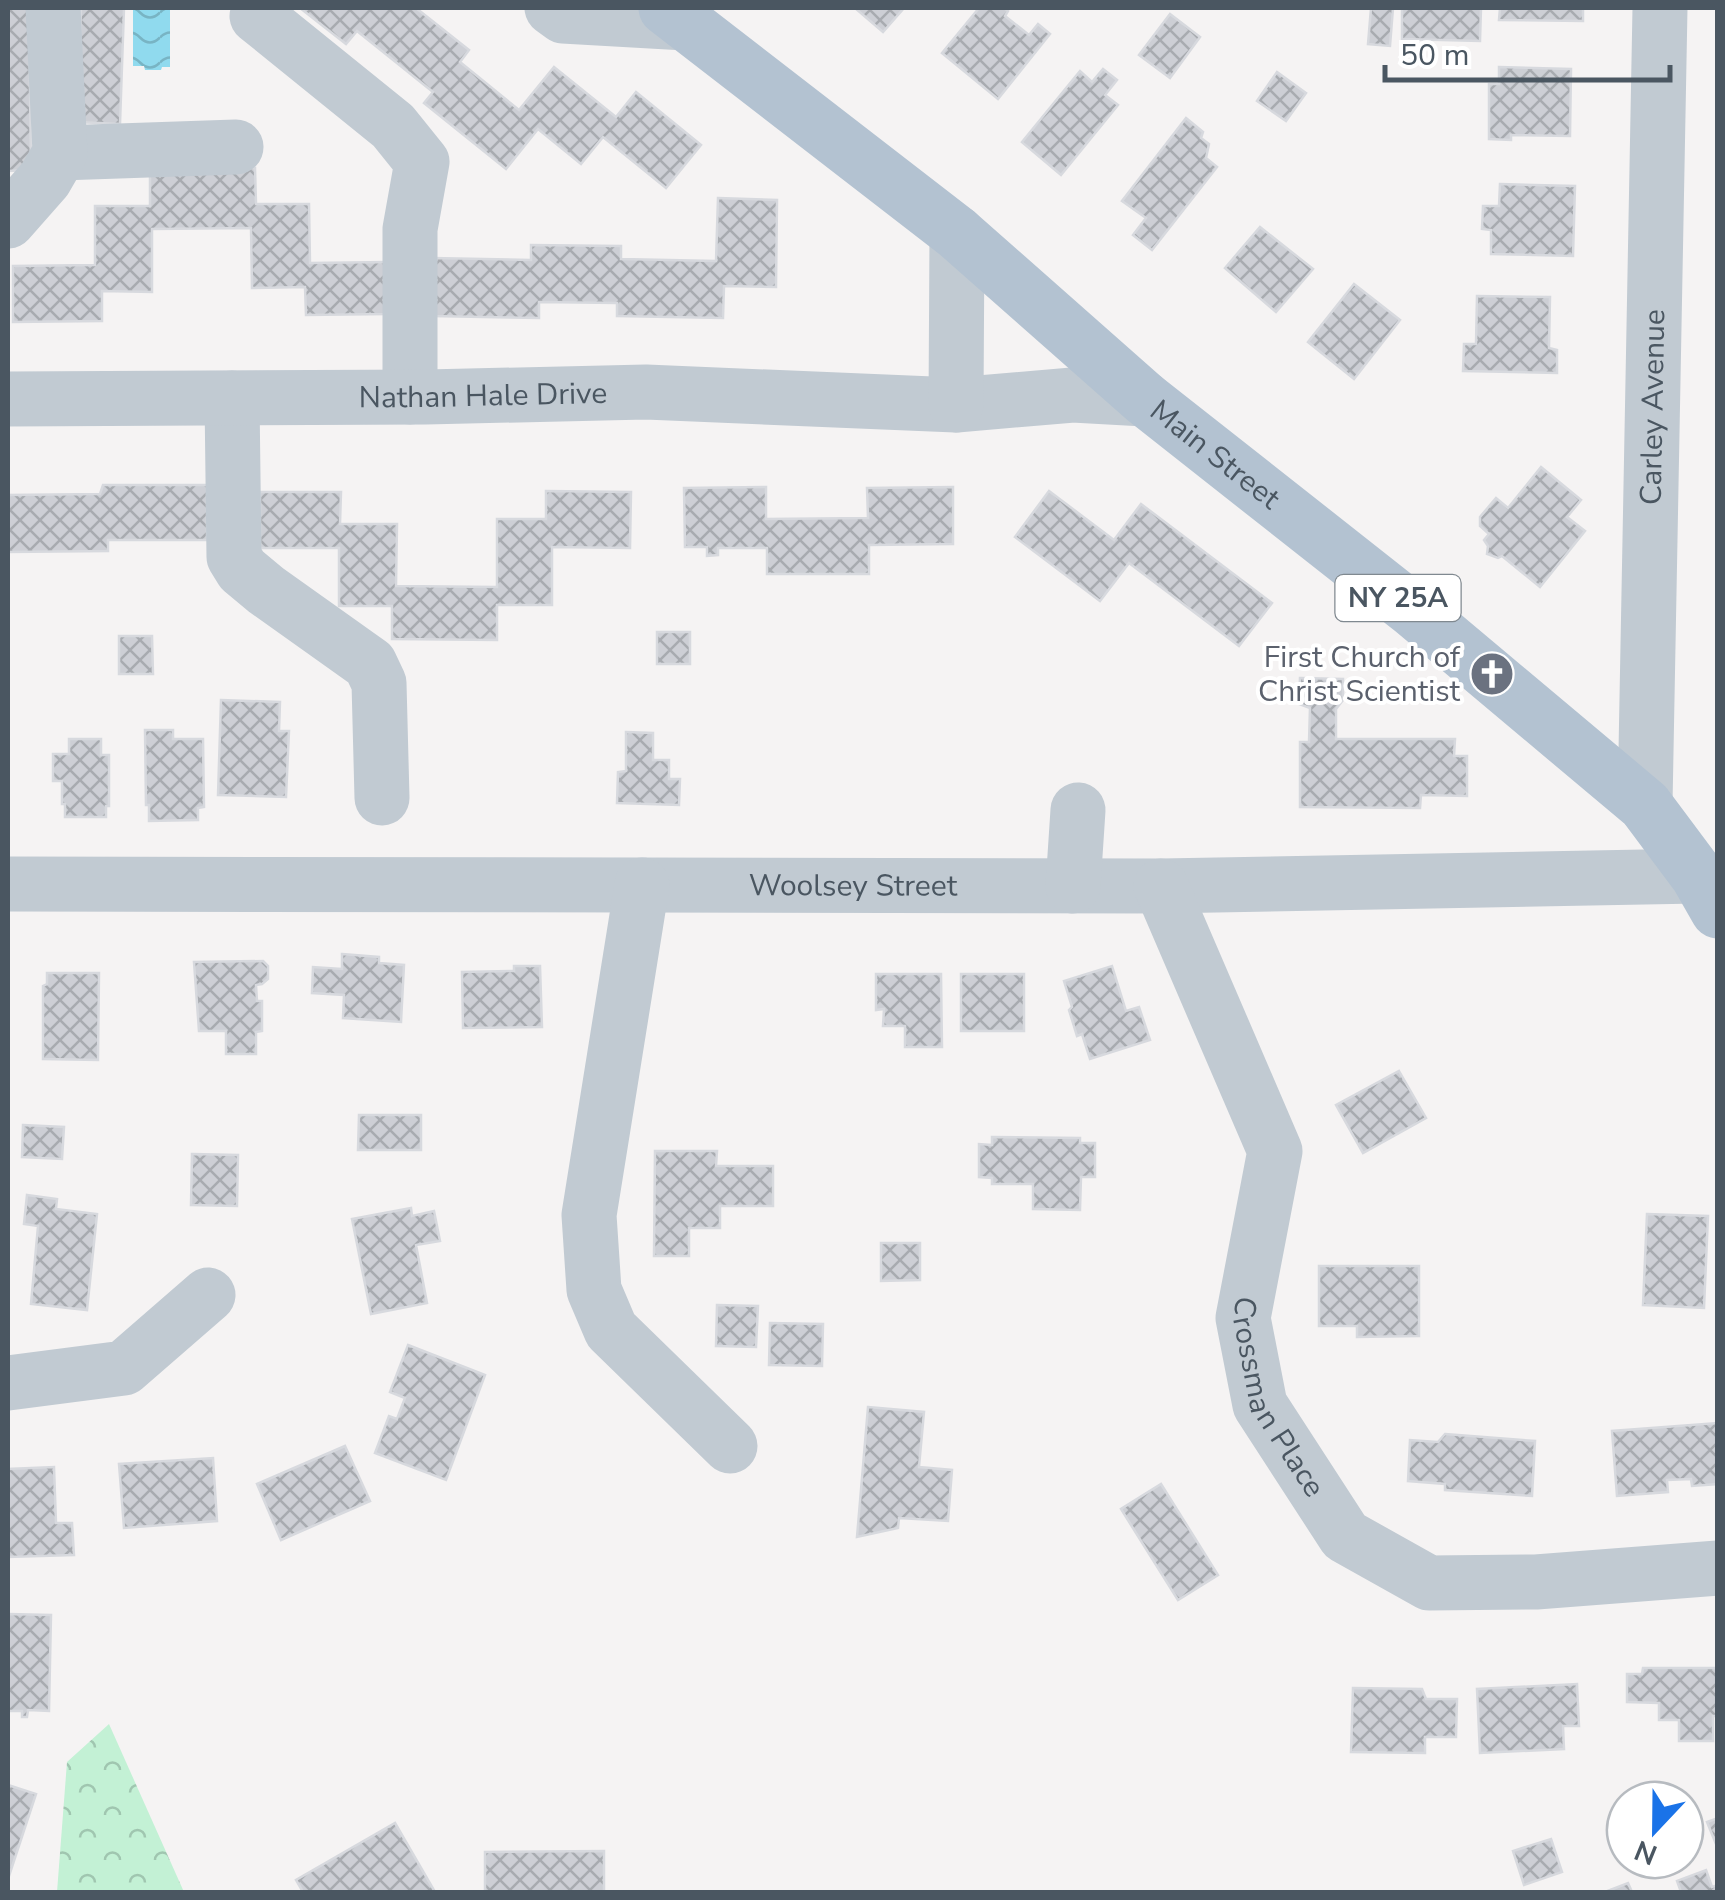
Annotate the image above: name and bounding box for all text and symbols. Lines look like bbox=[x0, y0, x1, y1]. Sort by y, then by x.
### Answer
scale bar bbox=[1385, 20, 1670, 82]
text: 50 m bbox=[1400, 35, 1469, 76]
street label: Carley Avenue bbox=[1630, 309, 1675, 506]
street label: Nathan Hale Drive bbox=[359, 372, 608, 418]
street label: Main Street bbox=[1142, 390, 1289, 519]
road number: NY 25A bbox=[1336, 575, 1460, 621]
place label: First Church of Christ Scientist bbox=[1258, 637, 1461, 712]
church icon: First Church of Christ Scientist bbox=[1469, 651, 1515, 697]
street label: Woolsey Street bbox=[749, 865, 958, 906]
street label: Crossman Place bbox=[1223, 1293, 1335, 1505]
north arrow bbox=[1605, 1780, 1705, 1880]
text: N bbox=[1629, 1831, 1663, 1874]

